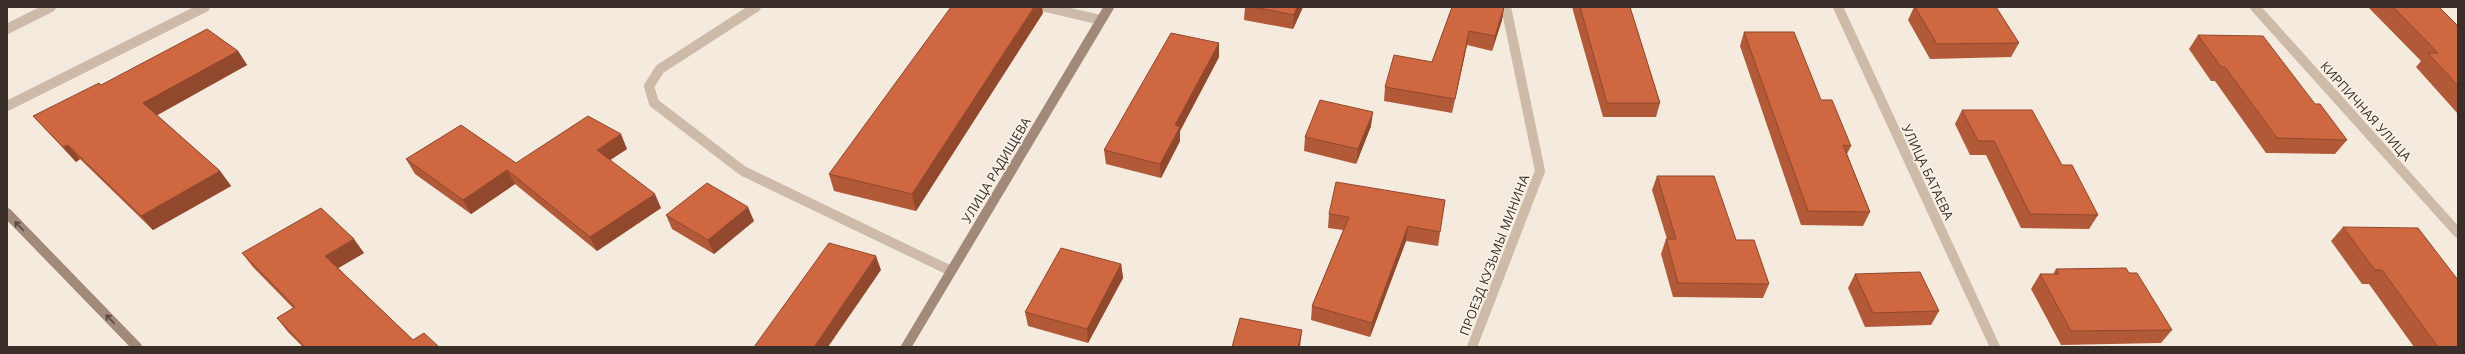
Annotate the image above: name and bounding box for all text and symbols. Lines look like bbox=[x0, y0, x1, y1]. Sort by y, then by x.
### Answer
street label: КИРПИЧНАЯ УЛИЦА bbox=[2316, 57, 2416, 165]
street label: УЛИЦА РАДИЩЕВА bbox=[957, 113, 1035, 226]
street label: УЛИЦА БАТАЕВА bbox=[1898, 121, 1958, 223]
street label: ПРОЕЗД КУЗЬМЫ МИНИНА bbox=[1455, 171, 1533, 338]
one-way arrow bbox=[15, 221, 24, 231]
one-way arrow bbox=[105, 314, 115, 324]

